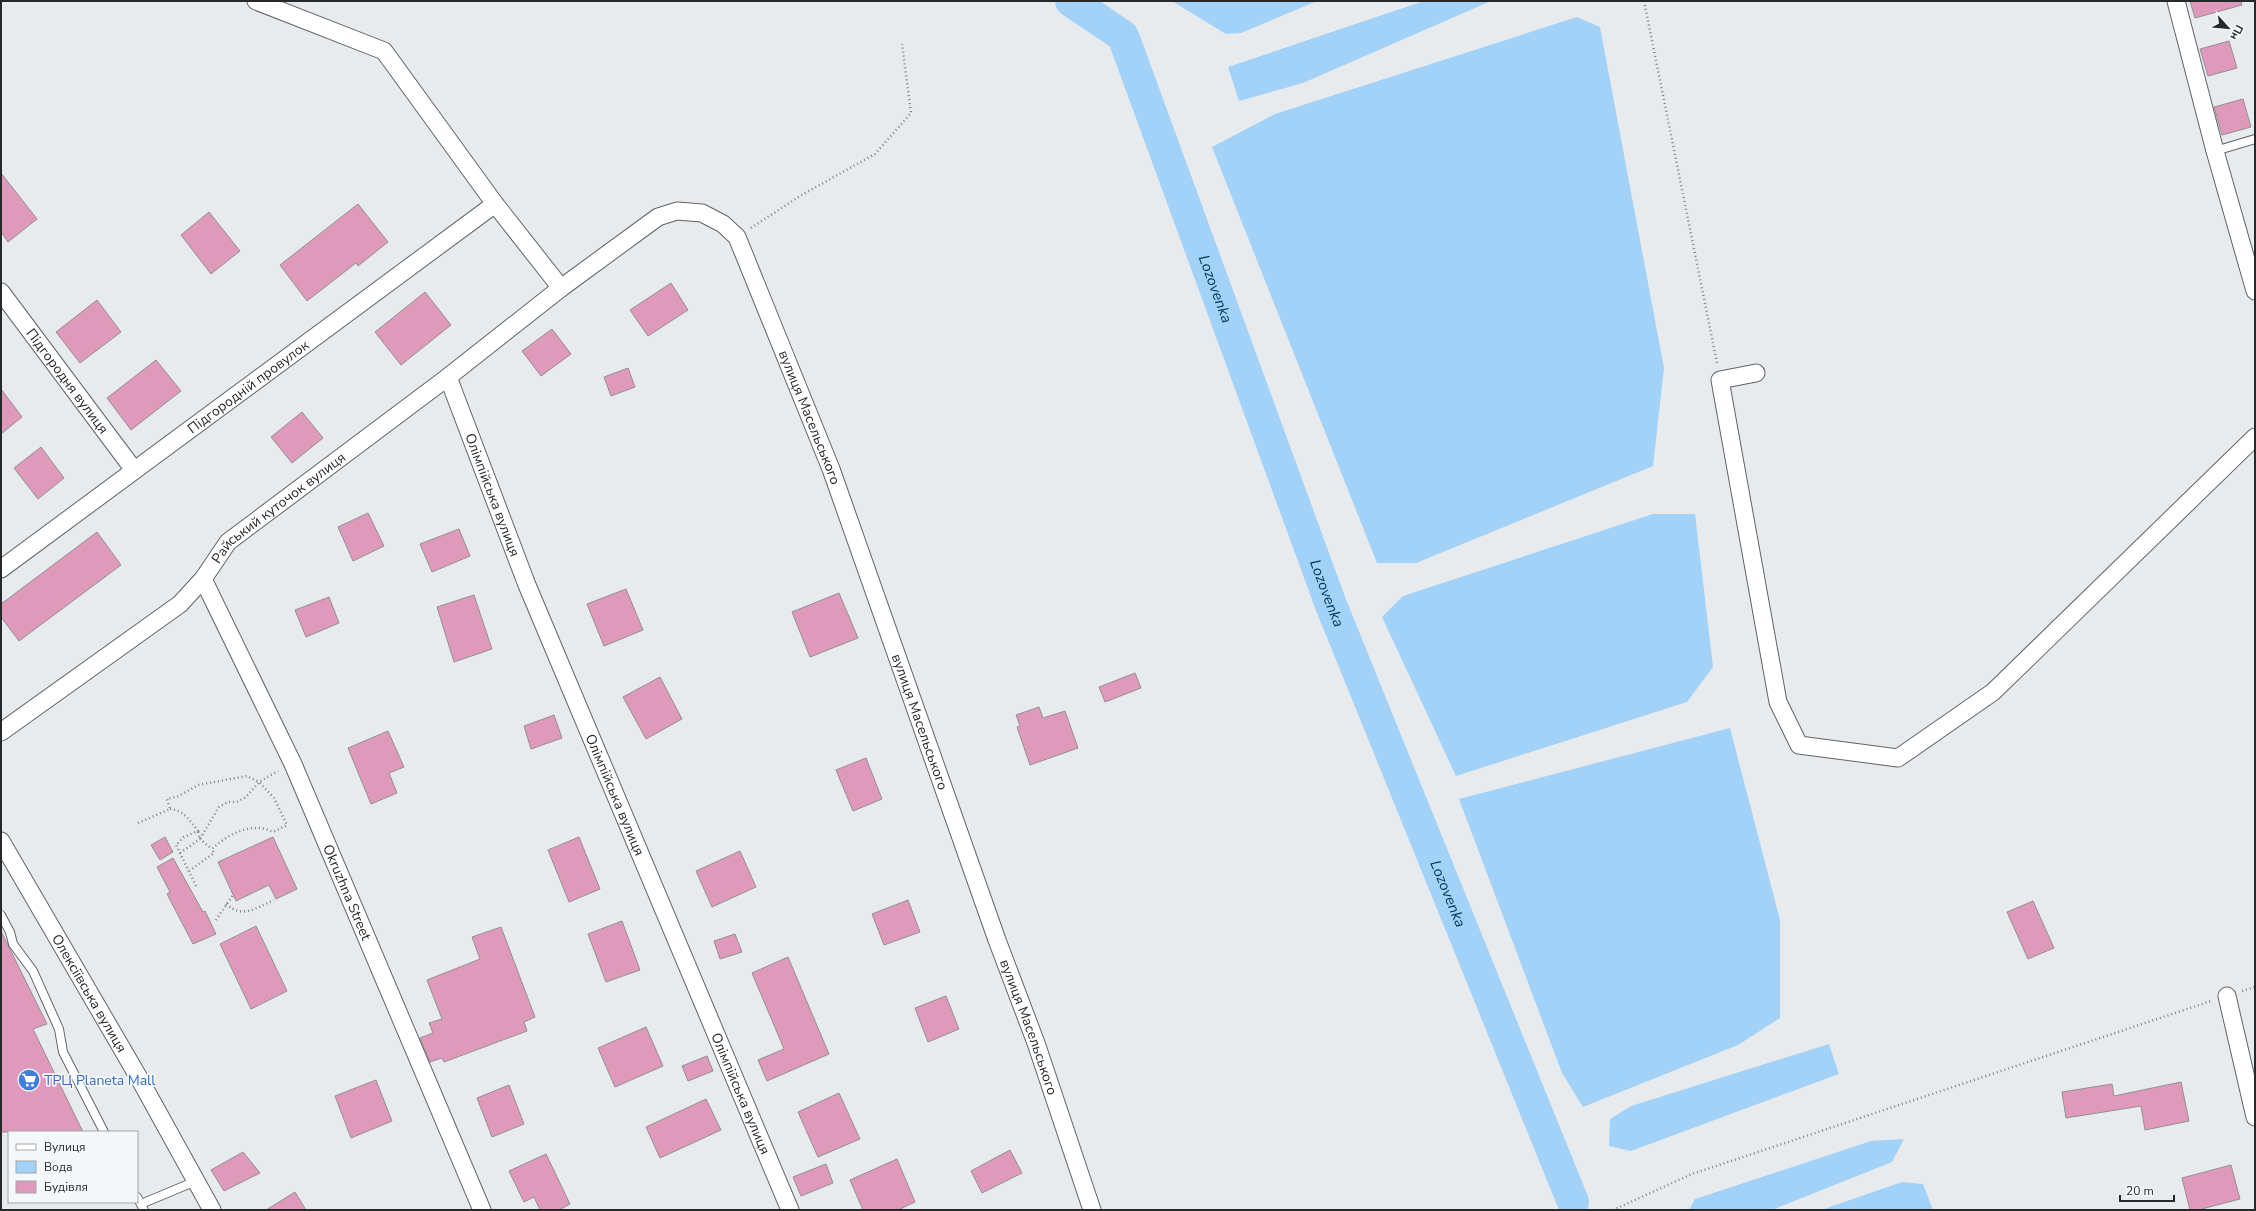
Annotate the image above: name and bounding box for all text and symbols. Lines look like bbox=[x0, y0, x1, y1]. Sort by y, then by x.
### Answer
north arrow bbox=[2208, 8, 2248, 48]
text: Пн bbox=[2226, 22, 2247, 42]
water label: Lozovenka bbox=[1194, 252, 1237, 326]
street label: Підгородня вулиця bbox=[21, 325, 113, 438]
street label: Підгородній провулок bbox=[184, 335, 313, 438]
street label: вулиця Масельського bbox=[774, 347, 845, 487]
street label: Олімпійська вулиця bbox=[460, 431, 524, 559]
street label: Райський куточок вулиця bbox=[207, 448, 350, 567]
water label: Lozovenka bbox=[1305, 557, 1349, 630]
street label: вулиця Масельського bbox=[887, 651, 952, 793]
street label: Олімпійська вулиця bbox=[581, 731, 649, 859]
street label: Okruzhna Street bbox=[318, 842, 376, 943]
water label: Lozovenka bbox=[1425, 857, 1471, 930]
street label: Олексіївська вулиця bbox=[47, 931, 131, 1056]
street label: вулиця Масельського bbox=[995, 957, 1062, 1098]
street label: Олімпійська вулиця bbox=[706, 1030, 775, 1157]
supermarket icon: ТРЦ Planeta Mall bbox=[16, 1067, 42, 1093]
place label: ТРЦ Planeta Mall bbox=[44, 1071, 156, 1090]
legend bbox=[8, 1131, 138, 1203]
text: Вулиця bbox=[44, 1139, 86, 1155]
text: Вода bbox=[44, 1159, 72, 1175]
scale bar bbox=[2120, 1177, 2174, 1203]
text: Будівля bbox=[44, 1179, 88, 1195]
text: 20 m bbox=[2126, 1183, 2154, 1199]

